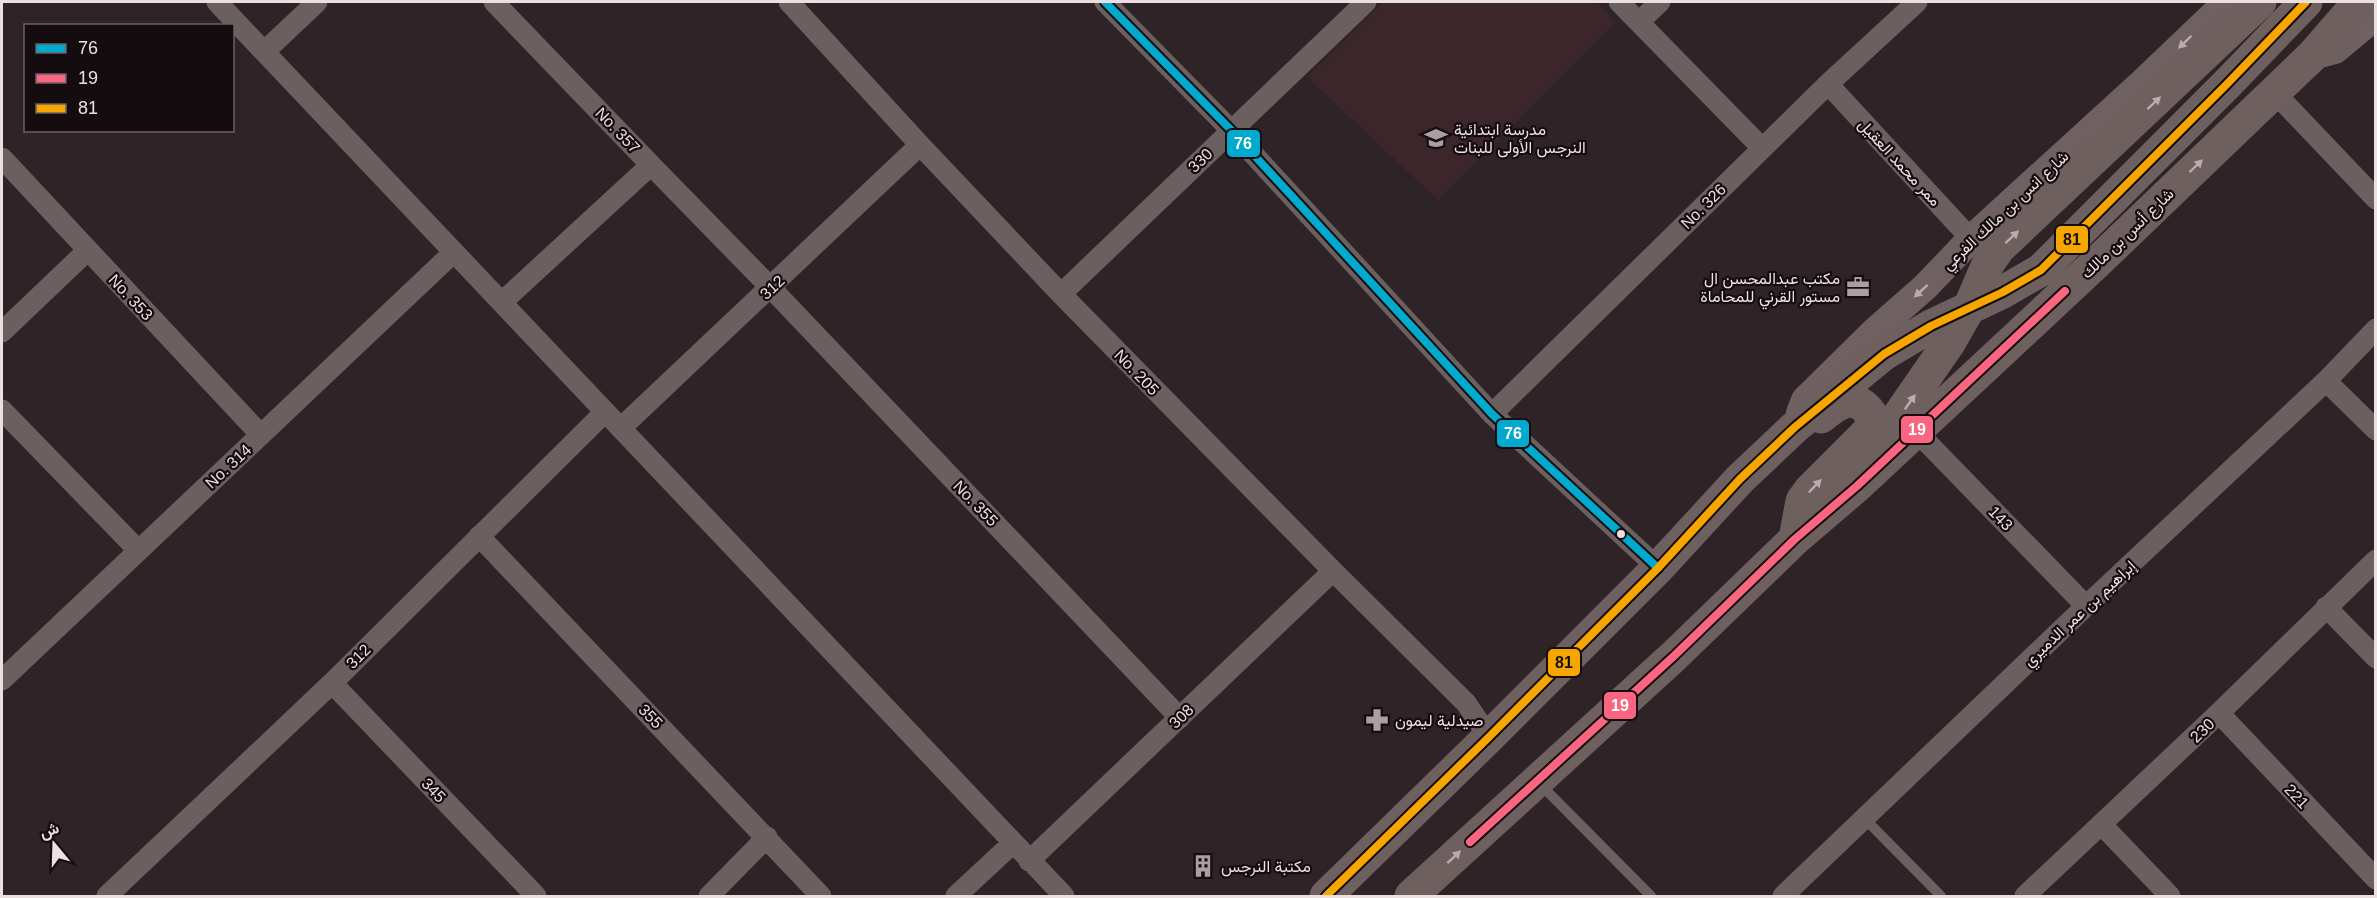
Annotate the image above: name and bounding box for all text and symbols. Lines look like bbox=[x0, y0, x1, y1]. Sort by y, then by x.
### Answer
legend bbox=[24, 24, 234, 132]
one-way arrow bbox=[2177, 35, 2192, 49]
text: 76 bbox=[78, 38, 98, 58]
text: 19 bbox=[78, 68, 98, 88]
one-way arrow bbox=[2147, 97, 2161, 111]
text: 81 bbox=[78, 98, 98, 118]
street label: No. 357 bbox=[592, 104, 643, 156]
street label: ممر محمد العقيل bbox=[1854, 115, 1944, 211]
place label: مدرسة ابتدائية النرجس الأولى للبنات bbox=[1454, 121, 1586, 158]
school or university icon: مدرسة ابتدائية النرجس الأولى للبنات bbox=[1423, 125, 1449, 151]
line badge: 76 bbox=[1226, 129, 1261, 158]
text: 76 bbox=[1234, 135, 1252, 152]
street label: 330 bbox=[1185, 145, 1216, 176]
street label: شارع انس بن مالك الفرعي bbox=[1939, 148, 2075, 277]
one-way arrow bbox=[2189, 160, 2203, 174]
street label: No. 326 bbox=[1678, 180, 1729, 232]
street label: شارع أنس بن مالك bbox=[2078, 185, 2179, 284]
line badge: 81 bbox=[2055, 225, 2089, 254]
one-way arrow bbox=[2004, 230, 2018, 244]
text: 81 bbox=[2063, 231, 2081, 248]
place label: مكتب عبدالمحسن ال مستور القرني للمحاماة bbox=[1700, 270, 1840, 310]
street label: No. 353 bbox=[105, 271, 156, 324]
street label: 312 bbox=[757, 272, 788, 303]
office icon: مكتب عبدالمحسن ال مستور القرني للمحاماة bbox=[1845, 274, 1871, 300]
one-way arrow bbox=[1913, 284, 1928, 298]
street label: No. 205 bbox=[1111, 346, 1162, 398]
one-way arrow bbox=[1904, 394, 1916, 410]
line badge: 19 bbox=[1900, 415, 1934, 444]
line badge: 76 bbox=[1496, 419, 1530, 448]
text: 19 bbox=[1908, 421, 1926, 438]
text: 76 bbox=[1504, 425, 1522, 442]
street label: No. 314 bbox=[202, 441, 255, 492]
street label: No. 355 bbox=[950, 477, 1001, 529]
one-way arrow bbox=[1807, 479, 1821, 493]
street label: 143 bbox=[1985, 503, 2016, 534]
unlabelled marker bbox=[1615, 528, 1627, 540]
street label: إبراهيم بن عمر الدميري bbox=[2020, 557, 2142, 673]
street label: 312 bbox=[343, 641, 374, 672]
line badge: 81 bbox=[1547, 648, 1581, 677]
text: 81 bbox=[1555, 654, 1573, 671]
line badge: 19 bbox=[1603, 691, 1637, 720]
text: 19 bbox=[1611, 697, 1629, 714]
street label: 355 bbox=[635, 701, 666, 732]
street label: 308 bbox=[1166, 701, 1197, 732]
pharmacy icon: صيدلية ليمون bbox=[1364, 707, 1390, 733]
place label: صيدلية ليمون bbox=[1395, 712, 1483, 731]
street label: 230 bbox=[2187, 715, 2218, 746]
street label: 345 bbox=[418, 775, 449, 806]
street label: 221 bbox=[2281, 781, 2312, 812]
north arrow bbox=[24, 814, 84, 874]
text: ش bbox=[37, 819, 61, 842]
one-way arrow bbox=[1446, 851, 1461, 864]
building icon: مكتبة النرجس bbox=[1190, 853, 1216, 879]
place label: مكتبة النرجس bbox=[1221, 858, 1311, 877]

